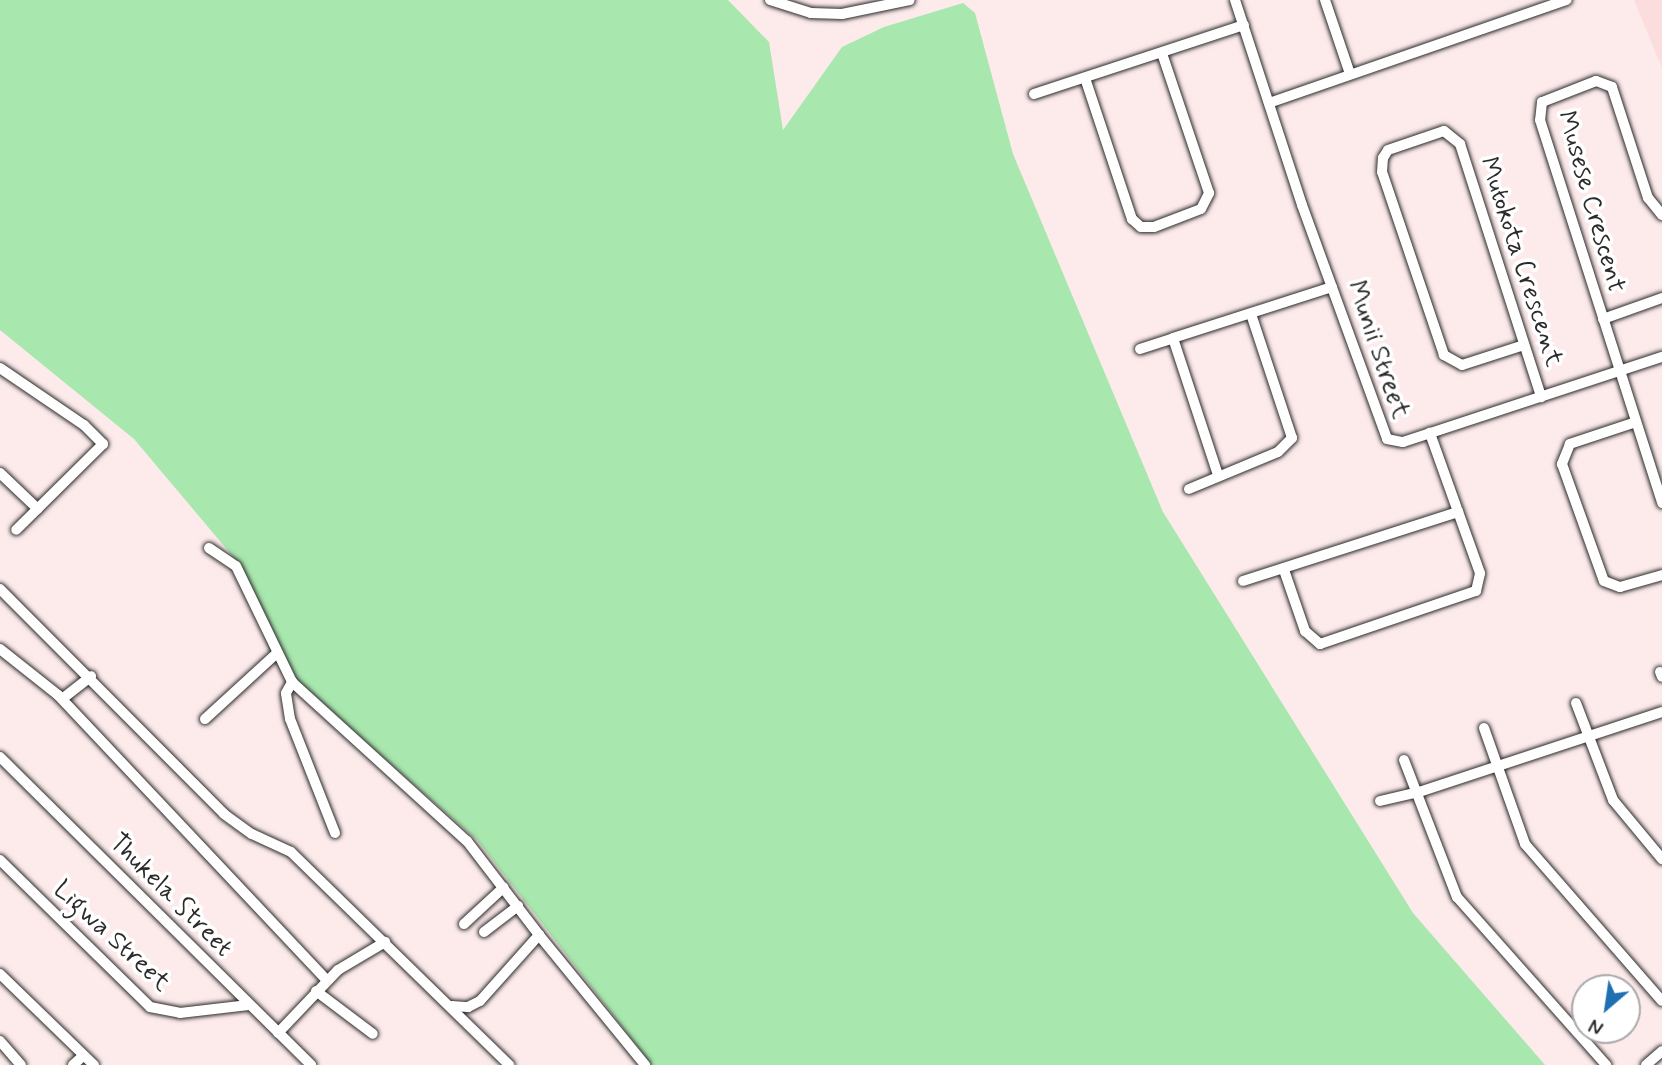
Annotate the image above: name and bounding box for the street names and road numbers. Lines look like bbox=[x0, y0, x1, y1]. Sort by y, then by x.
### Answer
street label: Musese Crescent bbox=[1549, 108, 1631, 296]
street label: Mutokota Crescent bbox=[1473, 158, 1567, 366]
street label: Munii Street bbox=[1339, 277, 1415, 423]
street label: Thukela Street bbox=[100, 826, 240, 966]
street label: Ligwa Street bbox=[46, 875, 176, 999]

